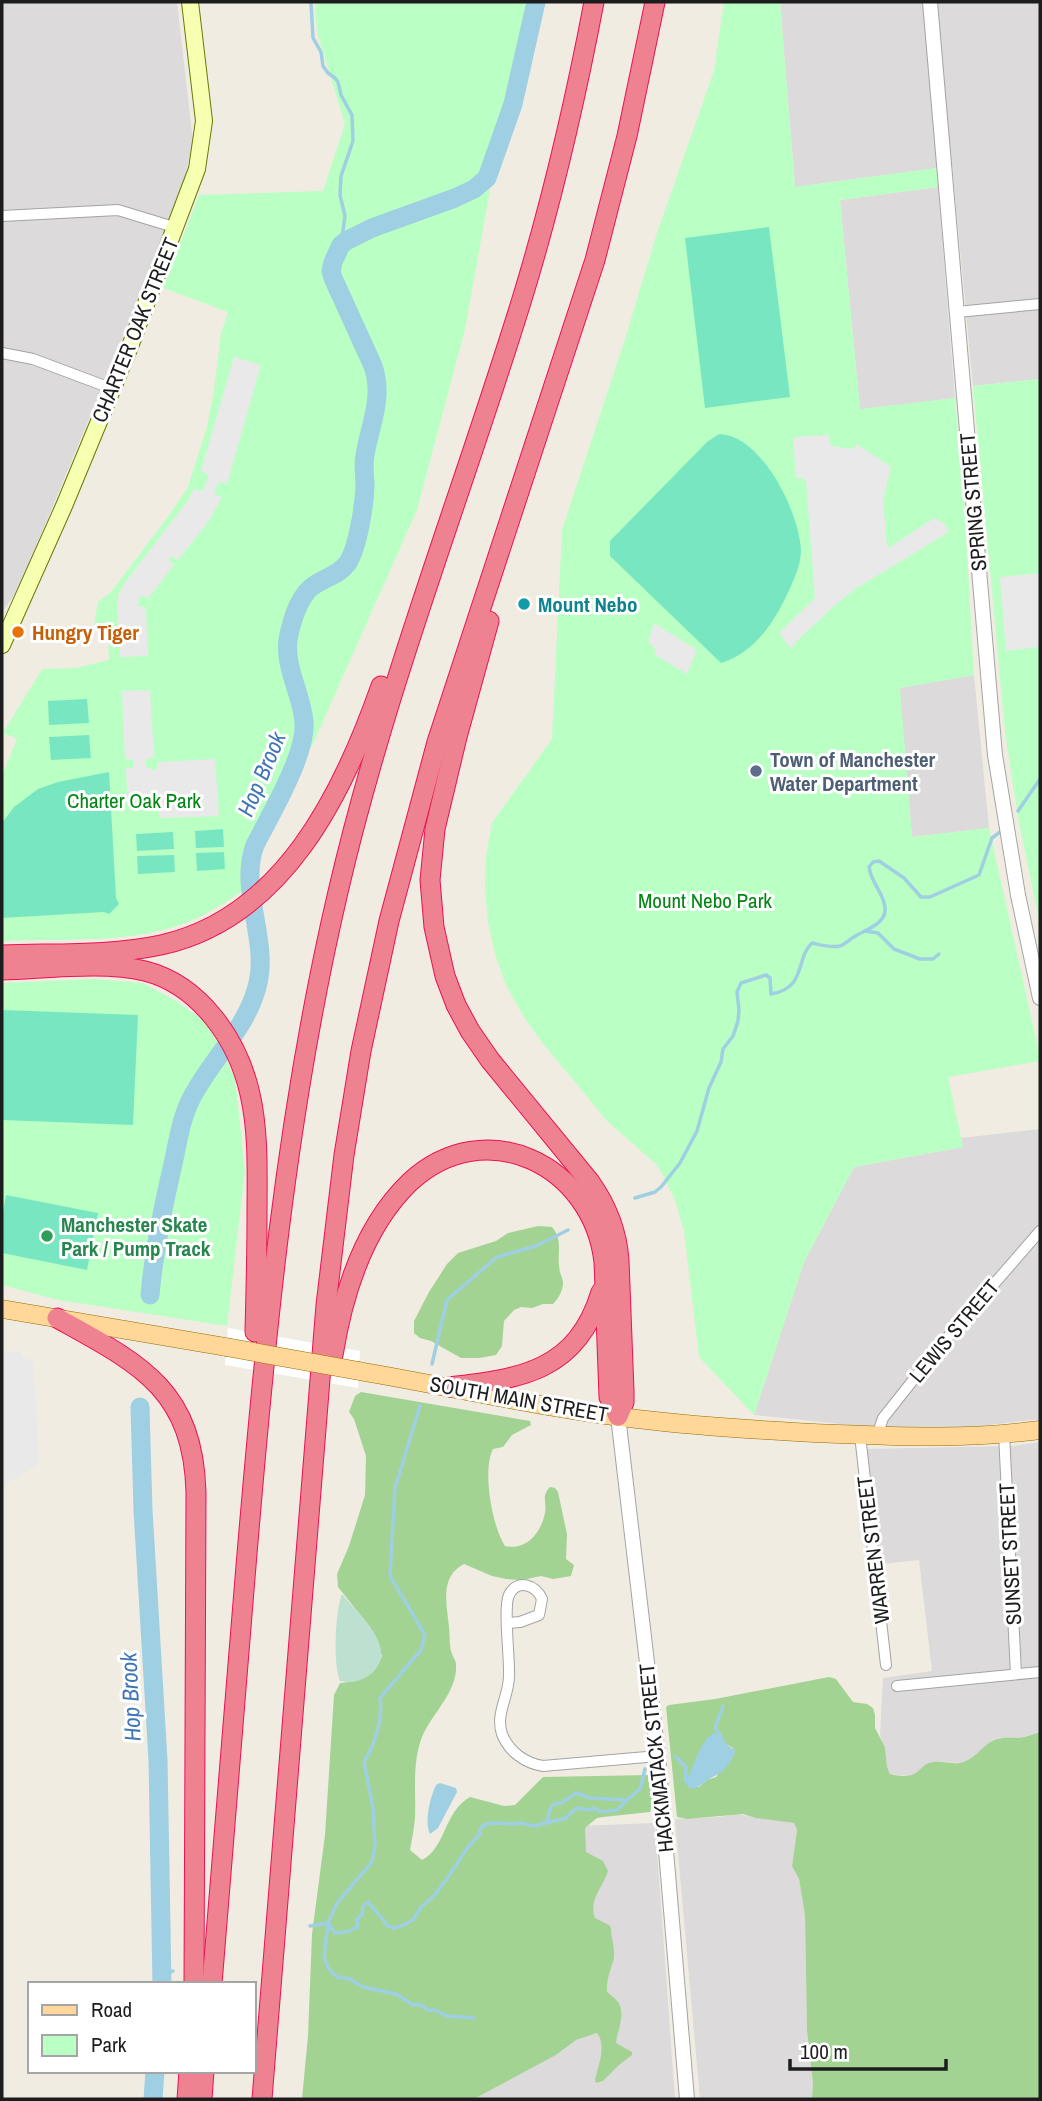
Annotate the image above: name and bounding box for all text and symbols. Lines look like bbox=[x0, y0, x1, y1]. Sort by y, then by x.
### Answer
street label: CHARTER OAK STREET bbox=[85, 233, 185, 427]
street label: SPRING STREET bbox=[952, 431, 993, 572]
place label: Mount Nebo bbox=[538, 590, 637, 619]
marker: Mount Nebo bbox=[516, 596, 532, 612]
place label: Hungry Tiger bbox=[32, 618, 139, 647]
marker: Hungry Tiger bbox=[10, 624, 26, 640]
water label: Hop Brook bbox=[229, 725, 293, 821]
place label: Town of Manchester Water Department bbox=[770, 745, 936, 798]
marker: Town of Manchester Water Department bbox=[748, 763, 764, 779]
park label: Charter Oak Park bbox=[67, 786, 201, 815]
park label: Mount Nebo Park bbox=[638, 886, 772, 915]
place label: Manchester Skate Park / Pump Track bbox=[61, 1210, 211, 1263]
marker: Manchester Skate Park / Pump Track bbox=[39, 1228, 55, 1244]
street label: LEWIS STREET bbox=[902, 1273, 1006, 1389]
street label: SOUTH MAIN STREET bbox=[427, 1369, 611, 1429]
street label: WARREN STREET bbox=[849, 1474, 896, 1626]
street label: SUNSET STREET bbox=[992, 1482, 1028, 1626]
water label: Hop Brook bbox=[112, 1650, 148, 1742]
street label: HACKMATACK STREET bbox=[632, 1662, 680, 1854]
legend bbox=[28, 1982, 256, 2073]
text: Road bbox=[91, 1995, 132, 2024]
scale bar bbox=[790, 2028, 946, 2072]
text: Park bbox=[91, 2030, 127, 2059]
text: 100 m bbox=[800, 2037, 848, 2066]

